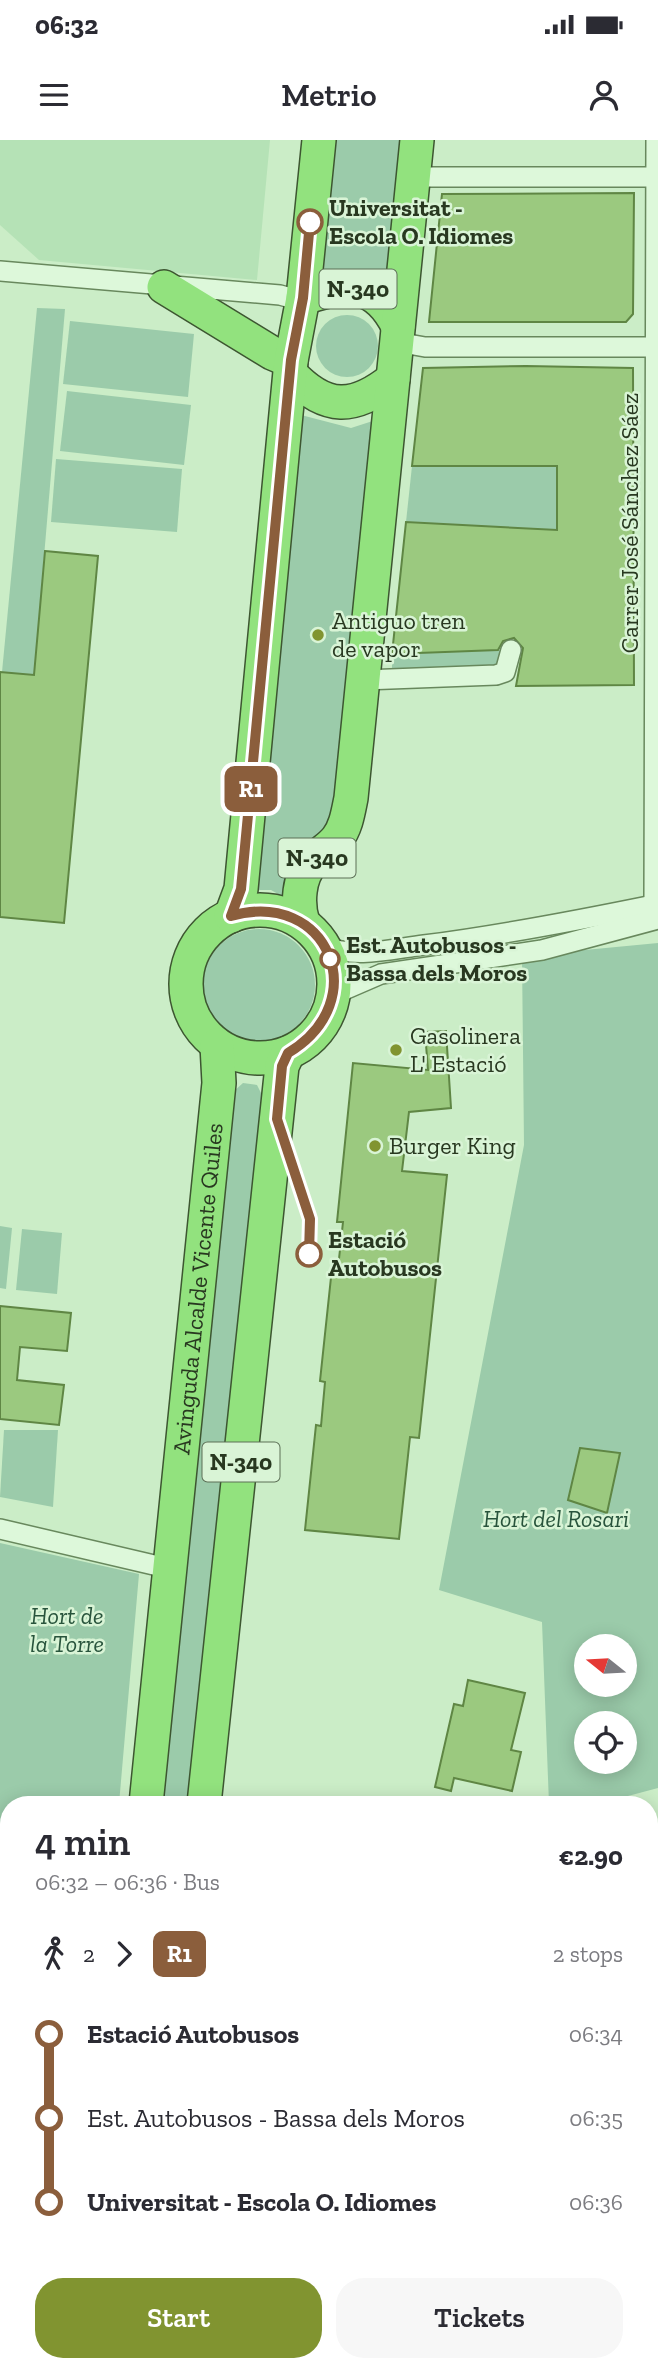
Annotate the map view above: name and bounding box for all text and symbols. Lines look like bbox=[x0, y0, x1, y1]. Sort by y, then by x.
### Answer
text: 06:32 bbox=[35, 9, 98, 41]
icon: menu bbox=[35, 76, 73, 114]
text: Metrio bbox=[281, 76, 377, 114]
icon: person bbox=[585, 76, 623, 114]
place label: Universitat - Escola O. Idiomes bbox=[329, 193, 513, 250]
marker: Universitat - Escola O. Idiomes bbox=[297, 209, 323, 235]
road number: N-340 bbox=[320, 270, 396, 308]
street label: Carrer José Sánchez Sáez bbox=[615, 393, 644, 653]
place label: Antiguo tren de vapor bbox=[332, 606, 466, 663]
marker: Antiguo tren de vapor bbox=[310, 627, 326, 643]
line badge: R1 bbox=[219, 766, 282, 812]
text: R1 bbox=[238, 774, 264, 803]
road number: N-340 bbox=[278, 838, 356, 878]
place label: Est. Autobusos - Bassa dels Moros bbox=[346, 930, 527, 987]
marker: Est. Autobusos - Bassa dels Moros bbox=[320, 949, 340, 969]
place label: Gasolinera L' Estació bbox=[410, 1021, 521, 1078]
marker: Gasolinera L' Estació bbox=[388, 1042, 404, 1058]
street label: Avinguda Alcalde Vicente Quiles bbox=[166, 1121, 229, 1456]
place label: Burger King bbox=[389, 1131, 516, 1160]
marker: Burger King bbox=[367, 1138, 383, 1154]
place label: Estació Autobusos bbox=[328, 1225, 442, 1282]
marker: Estació Autobusos bbox=[296, 1241, 322, 1267]
road number: N-340 bbox=[202, 1442, 280, 1482]
park label: Hort del Rosari bbox=[483, 1504, 629, 1533]
park label: Hort de la Torre bbox=[30, 1601, 104, 1658]
north arrow bbox=[574, 1634, 637, 1698]
map controls bbox=[574, 1634, 637, 1774]
button: locate bbox=[574, 1711, 637, 1774]
text: 4 min bbox=[35, 1819, 130, 1865]
text: €2.90 bbox=[559, 1840, 623, 1872]
text: 06:32 – 06:36 · Bus bbox=[35, 1868, 220, 1896]
icon: walk bbox=[35, 1935, 73, 1973]
icon: forward bbox=[105, 1935, 143, 1973]
text: R1 bbox=[167, 1939, 192, 1968]
text: 2 bbox=[83, 1940, 95, 1968]
text: 2 stops bbox=[553, 1940, 623, 1968]
text: Estació Autobusos bbox=[87, 2018, 299, 2050]
text: 06:34 bbox=[569, 2020, 623, 2048]
text: Est. Autobusos - Bassa dels Moros bbox=[87, 2102, 465, 2134]
text: 06:35 bbox=[569, 2104, 623, 2132]
text: Universitat - Escola O. Idiomes bbox=[87, 2186, 436, 2218]
text: 06:36 bbox=[569, 2188, 623, 2216]
button: Start bbox=[35, 2278, 322, 2358]
button: Tickets bbox=[336, 2278, 623, 2358]

